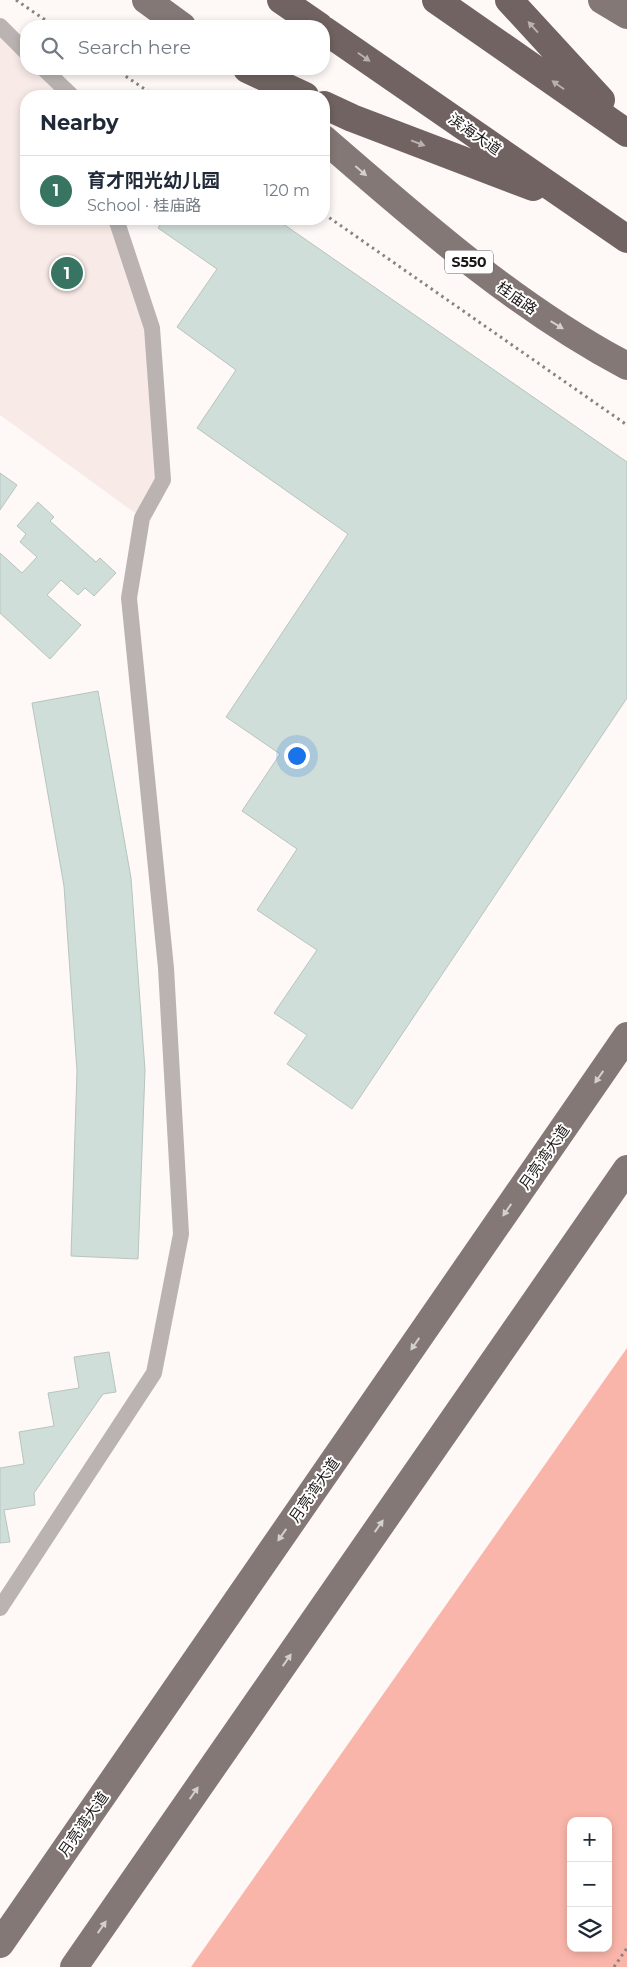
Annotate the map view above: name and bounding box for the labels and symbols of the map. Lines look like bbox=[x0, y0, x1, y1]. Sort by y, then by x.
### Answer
one-way arrow bbox=[527, 21, 539, 33]
one-way arrow bbox=[357, 52, 371, 62]
one-way arrow bbox=[551, 80, 565, 90]
street label: 滨海大道 bbox=[445, 109, 505, 159]
one-way arrow bbox=[410, 140, 425, 147]
one-way arrow bbox=[354, 165, 366, 177]
road number: S550 bbox=[445, 250, 493, 274]
pin: 1 bbox=[51, 254, 83, 292]
street label: 桂庙路 bbox=[493, 277, 541, 319]
one-way arrow bbox=[551, 321, 564, 330]
your location bbox=[284, 743, 310, 769]
one-way arrow bbox=[594, 1070, 604, 1083]
street label: 月亮湾大道 bbox=[515, 1121, 573, 1193]
one-way arrow bbox=[502, 1203, 512, 1217]
one-way arrow bbox=[410, 1337, 420, 1351]
street label: 月亮湾大道 bbox=[285, 1454, 343, 1526]
one-way arrow bbox=[374, 1520, 384, 1533]
one-way arrow bbox=[277, 1528, 287, 1542]
one-way arrow bbox=[282, 1653, 292, 1667]
one-way arrow bbox=[189, 1787, 199, 1800]
street label: 月亮湾大道 bbox=[54, 1788, 112, 1860]
one-way arrow bbox=[97, 1920, 107, 1934]

